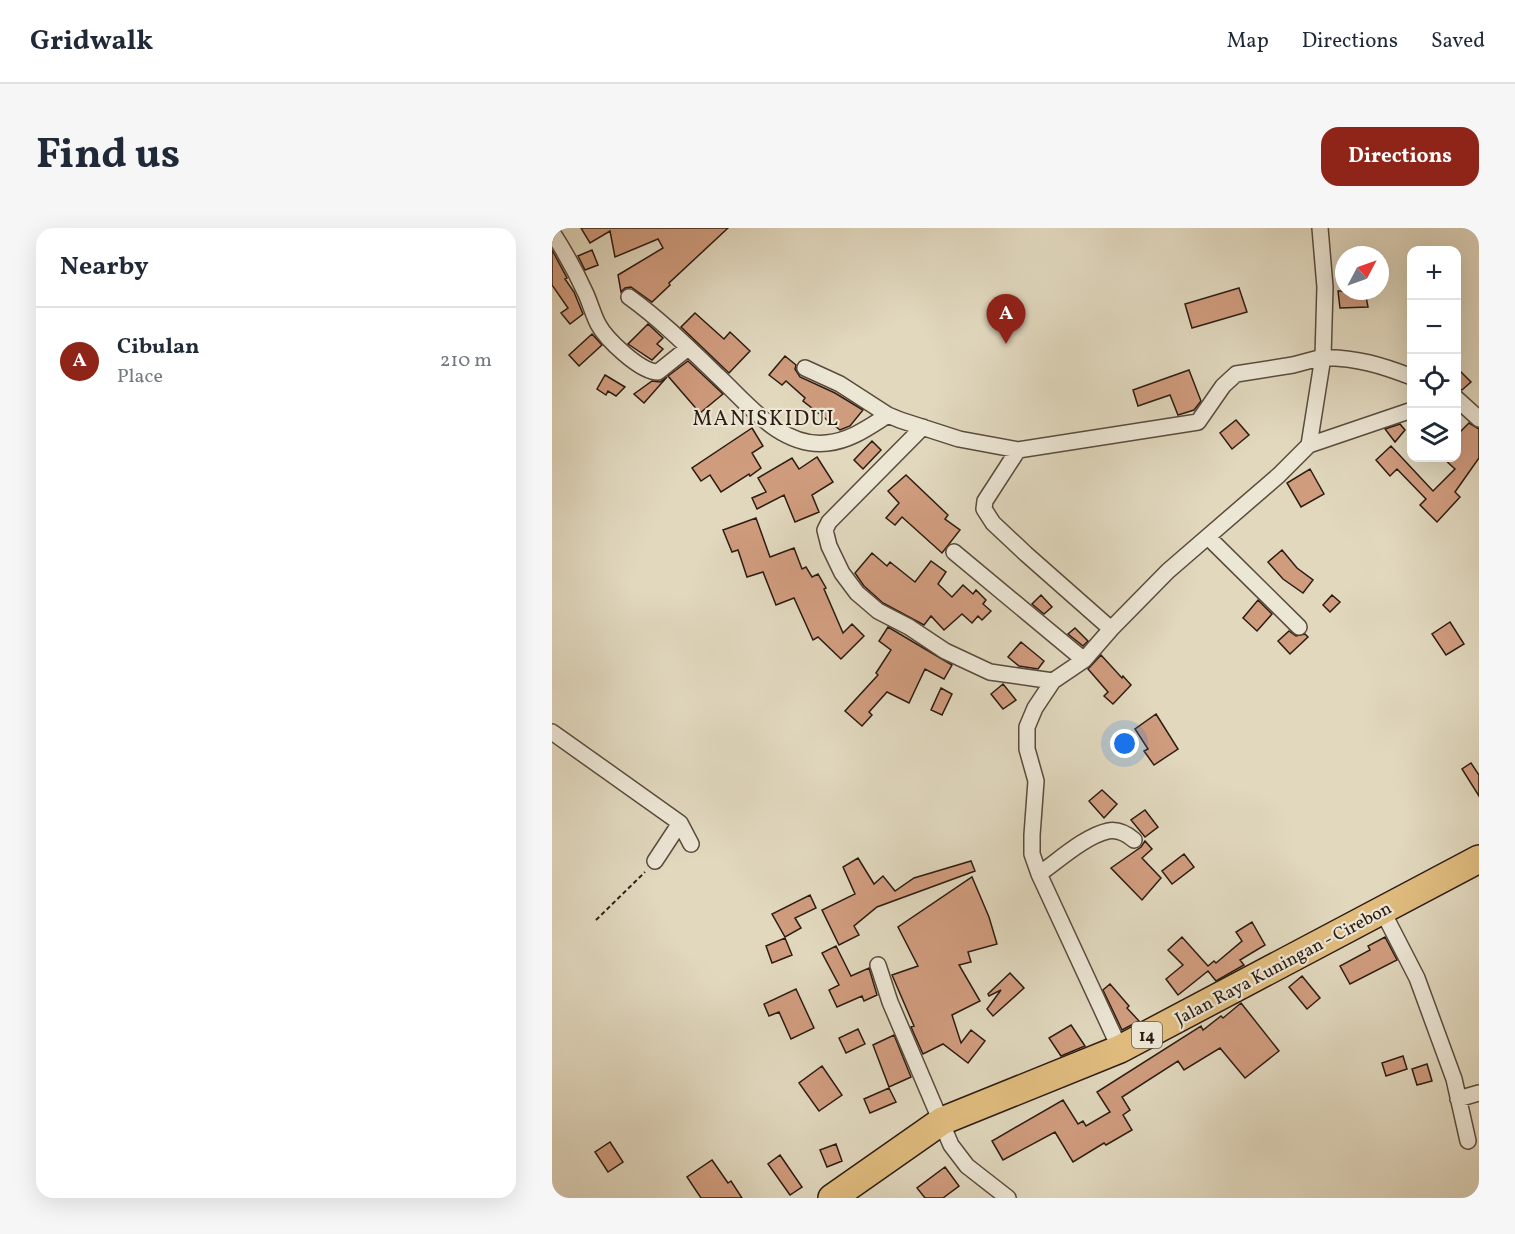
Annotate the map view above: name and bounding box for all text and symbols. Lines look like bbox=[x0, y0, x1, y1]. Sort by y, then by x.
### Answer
text: Gridwalk bbox=[30, 22, 153, 61]
text: Map bbox=[1227, 27, 1269, 56]
text: Directions bbox=[1302, 27, 1398, 56]
text: Saved bbox=[1431, 27, 1485, 56]
text: Find us bbox=[36, 127, 180, 186]
button: Directions bbox=[1321, 127, 1479, 186]
north arrow bbox=[1335, 246, 1389, 300]
map controls bbox=[1407, 246, 1461, 462]
button: + bbox=[1407, 246, 1461, 300]
text: Nearby bbox=[60, 249, 149, 285]
pin: A bbox=[986, 294, 1026, 344]
button: − bbox=[1407, 300, 1461, 354]
text: Cibulan bbox=[117, 332, 200, 363]
text: A bbox=[72, 347, 87, 375]
text: 210 m bbox=[440, 347, 492, 375]
button: locate bbox=[1407, 354, 1461, 408]
text: Place bbox=[117, 363, 163, 391]
district label: MANISKIDUL bbox=[693, 405, 839, 434]
button: layers bbox=[1407, 408, 1461, 462]
your location bbox=[1110, 729, 1139, 758]
street label: Jalan Raya Kuningan - Cirebon bbox=[1171, 896, 1397, 1032]
road number: 14 bbox=[1132, 1022, 1162, 1048]

